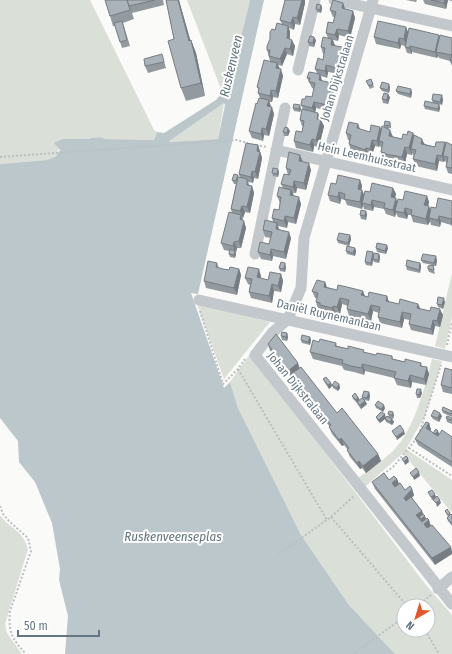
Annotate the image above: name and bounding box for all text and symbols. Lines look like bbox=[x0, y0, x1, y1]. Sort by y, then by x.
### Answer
water label: Ruskenveen bbox=[217, 33, 245, 99]
street label: Johan Dijkstralaan bbox=[317, 33, 357, 123]
street label: Hein Leemhuisstraat bbox=[316, 139, 418, 175]
street label: Daniël Ruynemanlaan bbox=[275, 296, 383, 334]
street label: Johan Dijkstralaan bbox=[264, 349, 332, 427]
water label: Ruskenveenseplas bbox=[124, 529, 222, 544]
north arrow bbox=[396, 598, 436, 638]
scale bar bbox=[18, 612, 99, 638]
text: N bbox=[404, 618, 417, 633]
text: 50 m bbox=[24, 619, 48, 633]

